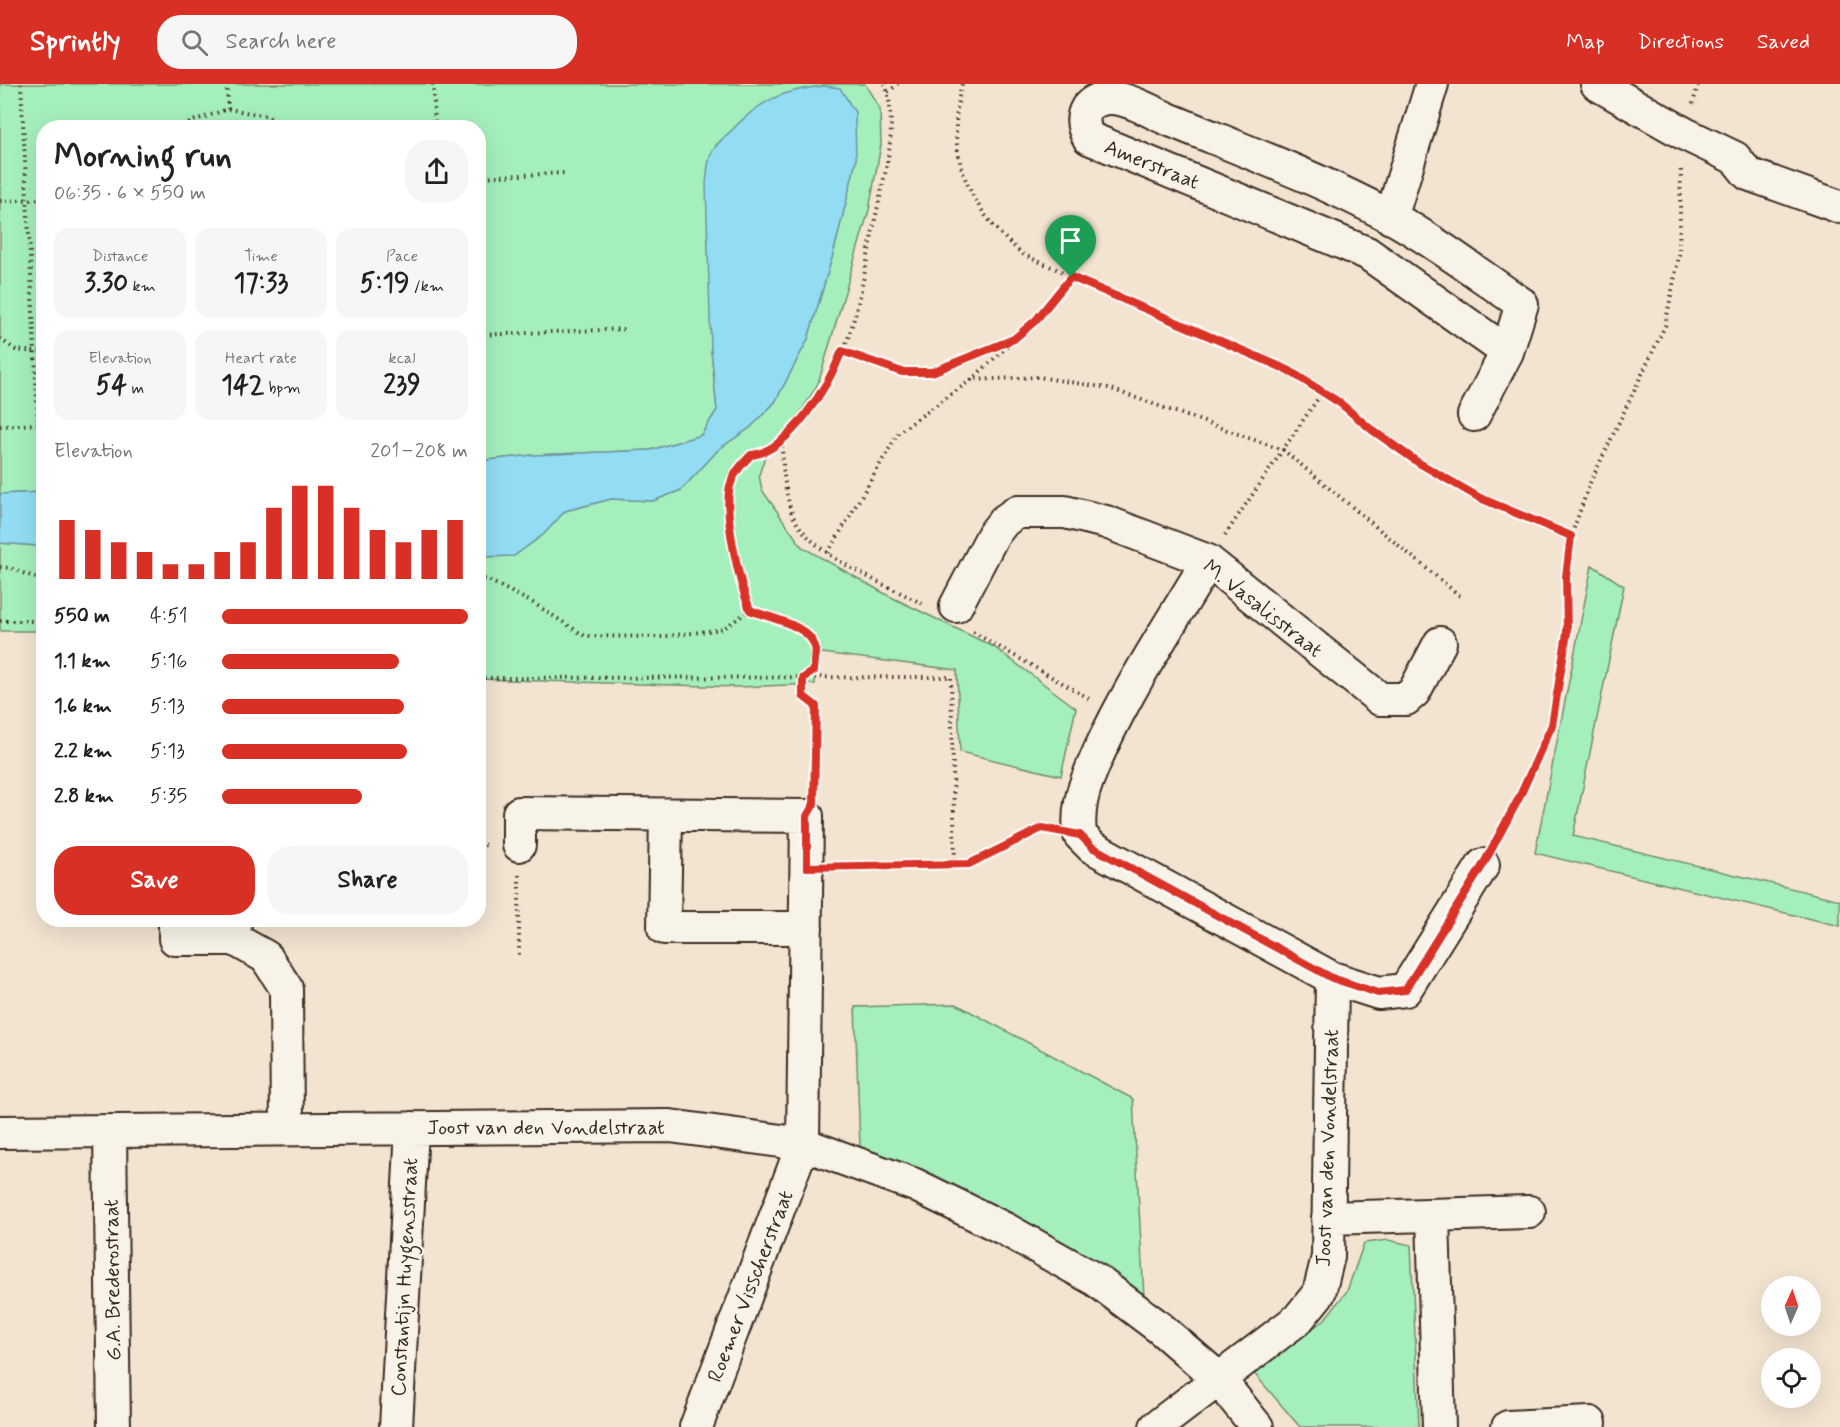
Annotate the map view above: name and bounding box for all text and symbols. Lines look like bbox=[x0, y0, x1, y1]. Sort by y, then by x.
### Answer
search box bbox=[157, 15, 577, 69]
text: Sprintly bbox=[30, 24, 121, 61]
icon: search bbox=[178, 26, 211, 59]
text: Search here bbox=[226, 28, 336, 56]
text: Map bbox=[1566, 28, 1605, 56]
text: Directions bbox=[1638, 28, 1724, 56]
text: Saved bbox=[1757, 28, 1810, 56]
street label: Amerstraat bbox=[1100, 133, 1203, 197]
text: Morning run bbox=[54, 135, 232, 179]
button: share bbox=[405, 140, 468, 203]
text: 06:35 · 6 × 550 m bbox=[54, 180, 206, 207]
pin bbox=[1045, 215, 1096, 277]
icon: arrive bbox=[1054, 224, 1087, 257]
text: Distance bbox=[92, 246, 148, 267]
text: Time bbox=[244, 246, 278, 267]
text: Pace bbox=[386, 246, 418, 267]
text: 3.30 bbox=[84, 267, 128, 301]
text: 17:33 bbox=[234, 267, 288, 301]
text: 5:19 bbox=[360, 267, 410, 301]
text: km bbox=[128, 276, 156, 297]
text: /km bbox=[410, 276, 444, 297]
text: Elevation bbox=[89, 348, 152, 369]
text: Heart rate bbox=[225, 348, 297, 369]
text: kcal bbox=[389, 348, 415, 369]
text: 54 bbox=[96, 369, 127, 403]
text: 142 bbox=[221, 369, 264, 403]
text: 239 bbox=[383, 369, 421, 403]
text: m bbox=[127, 378, 144, 399]
text: bpm bbox=[264, 378, 301, 399]
text: Elevation bbox=[54, 438, 133, 465]
text: 201–208 m bbox=[370, 438, 468, 465]
street label: M. Vasalisstraat bbox=[1197, 553, 1328, 664]
text: 550 m bbox=[54, 603, 110, 630]
text: 4:51 bbox=[150, 603, 188, 630]
text: 1.1 km bbox=[54, 648, 111, 675]
text: 5:16 bbox=[150, 648, 187, 675]
text: 1.6 km bbox=[54, 693, 112, 720]
text: 5:13 bbox=[150, 693, 185, 720]
text: 2.2 km bbox=[54, 738, 112, 765]
text: 5:13 bbox=[150, 738, 185, 765]
text: 2.8 km bbox=[54, 783, 114, 810]
text: 5:35 bbox=[150, 783, 187, 810]
button: Save bbox=[54, 846, 255, 915]
button: Share bbox=[267, 846, 468, 915]
street label: Joost van den Vondelstraat bbox=[1310, 1029, 1346, 1267]
street label: Joost van den Vondelstraat bbox=[427, 1114, 665, 1142]
street label: Constantijn Huygensstraat bbox=[385, 1157, 427, 1397]
street label: Roemer Visscherstraat bbox=[701, 1186, 800, 1386]
street label: G.A. Brederostraat bbox=[98, 1199, 128, 1361]
north arrow bbox=[1761, 1276, 1821, 1336]
map controls bbox=[1761, 1276, 1821, 1408]
button: locate bbox=[1761, 1348, 1821, 1408]

